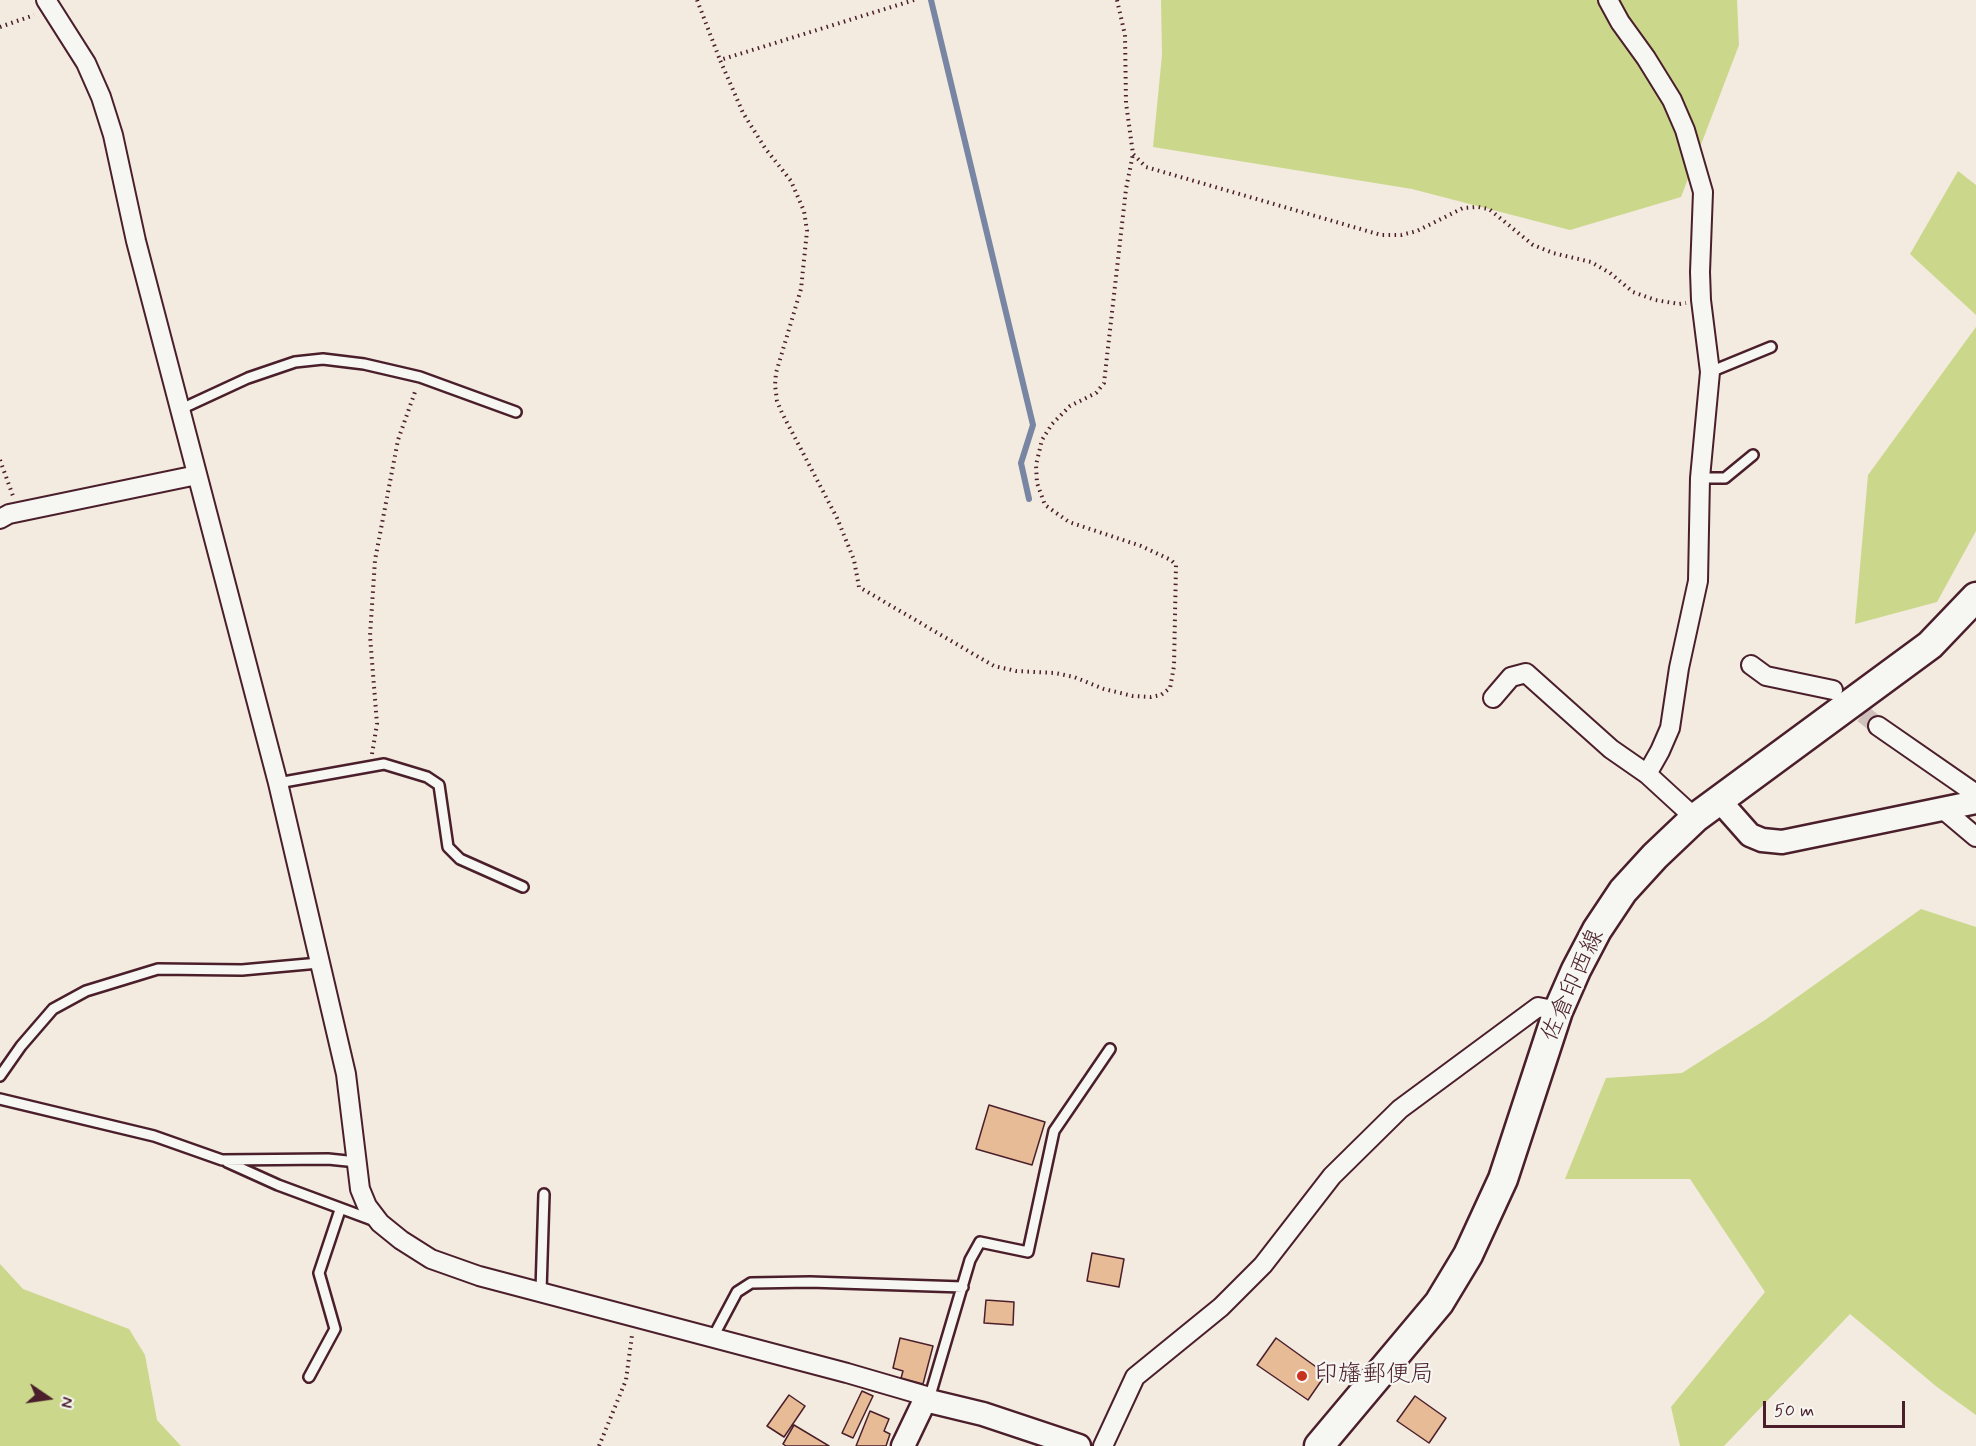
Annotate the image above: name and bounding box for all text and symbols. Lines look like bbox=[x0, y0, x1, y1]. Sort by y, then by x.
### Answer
street label: 佐倉印西線 bbox=[1536, 925, 1612, 1047]
place label: 印旛郵便局 bbox=[1314, 1362, 1434, 1390]
north arrow bbox=[18, 1368, 78, 1428]
marker: 印旛郵便局 bbox=[1295, 1369, 1309, 1383]
scale bar bbox=[1766, 1389, 1908, 1427]
text: N bbox=[55, 1395, 77, 1410]
text: 50 m bbox=[1774, 1399, 1814, 1423]

